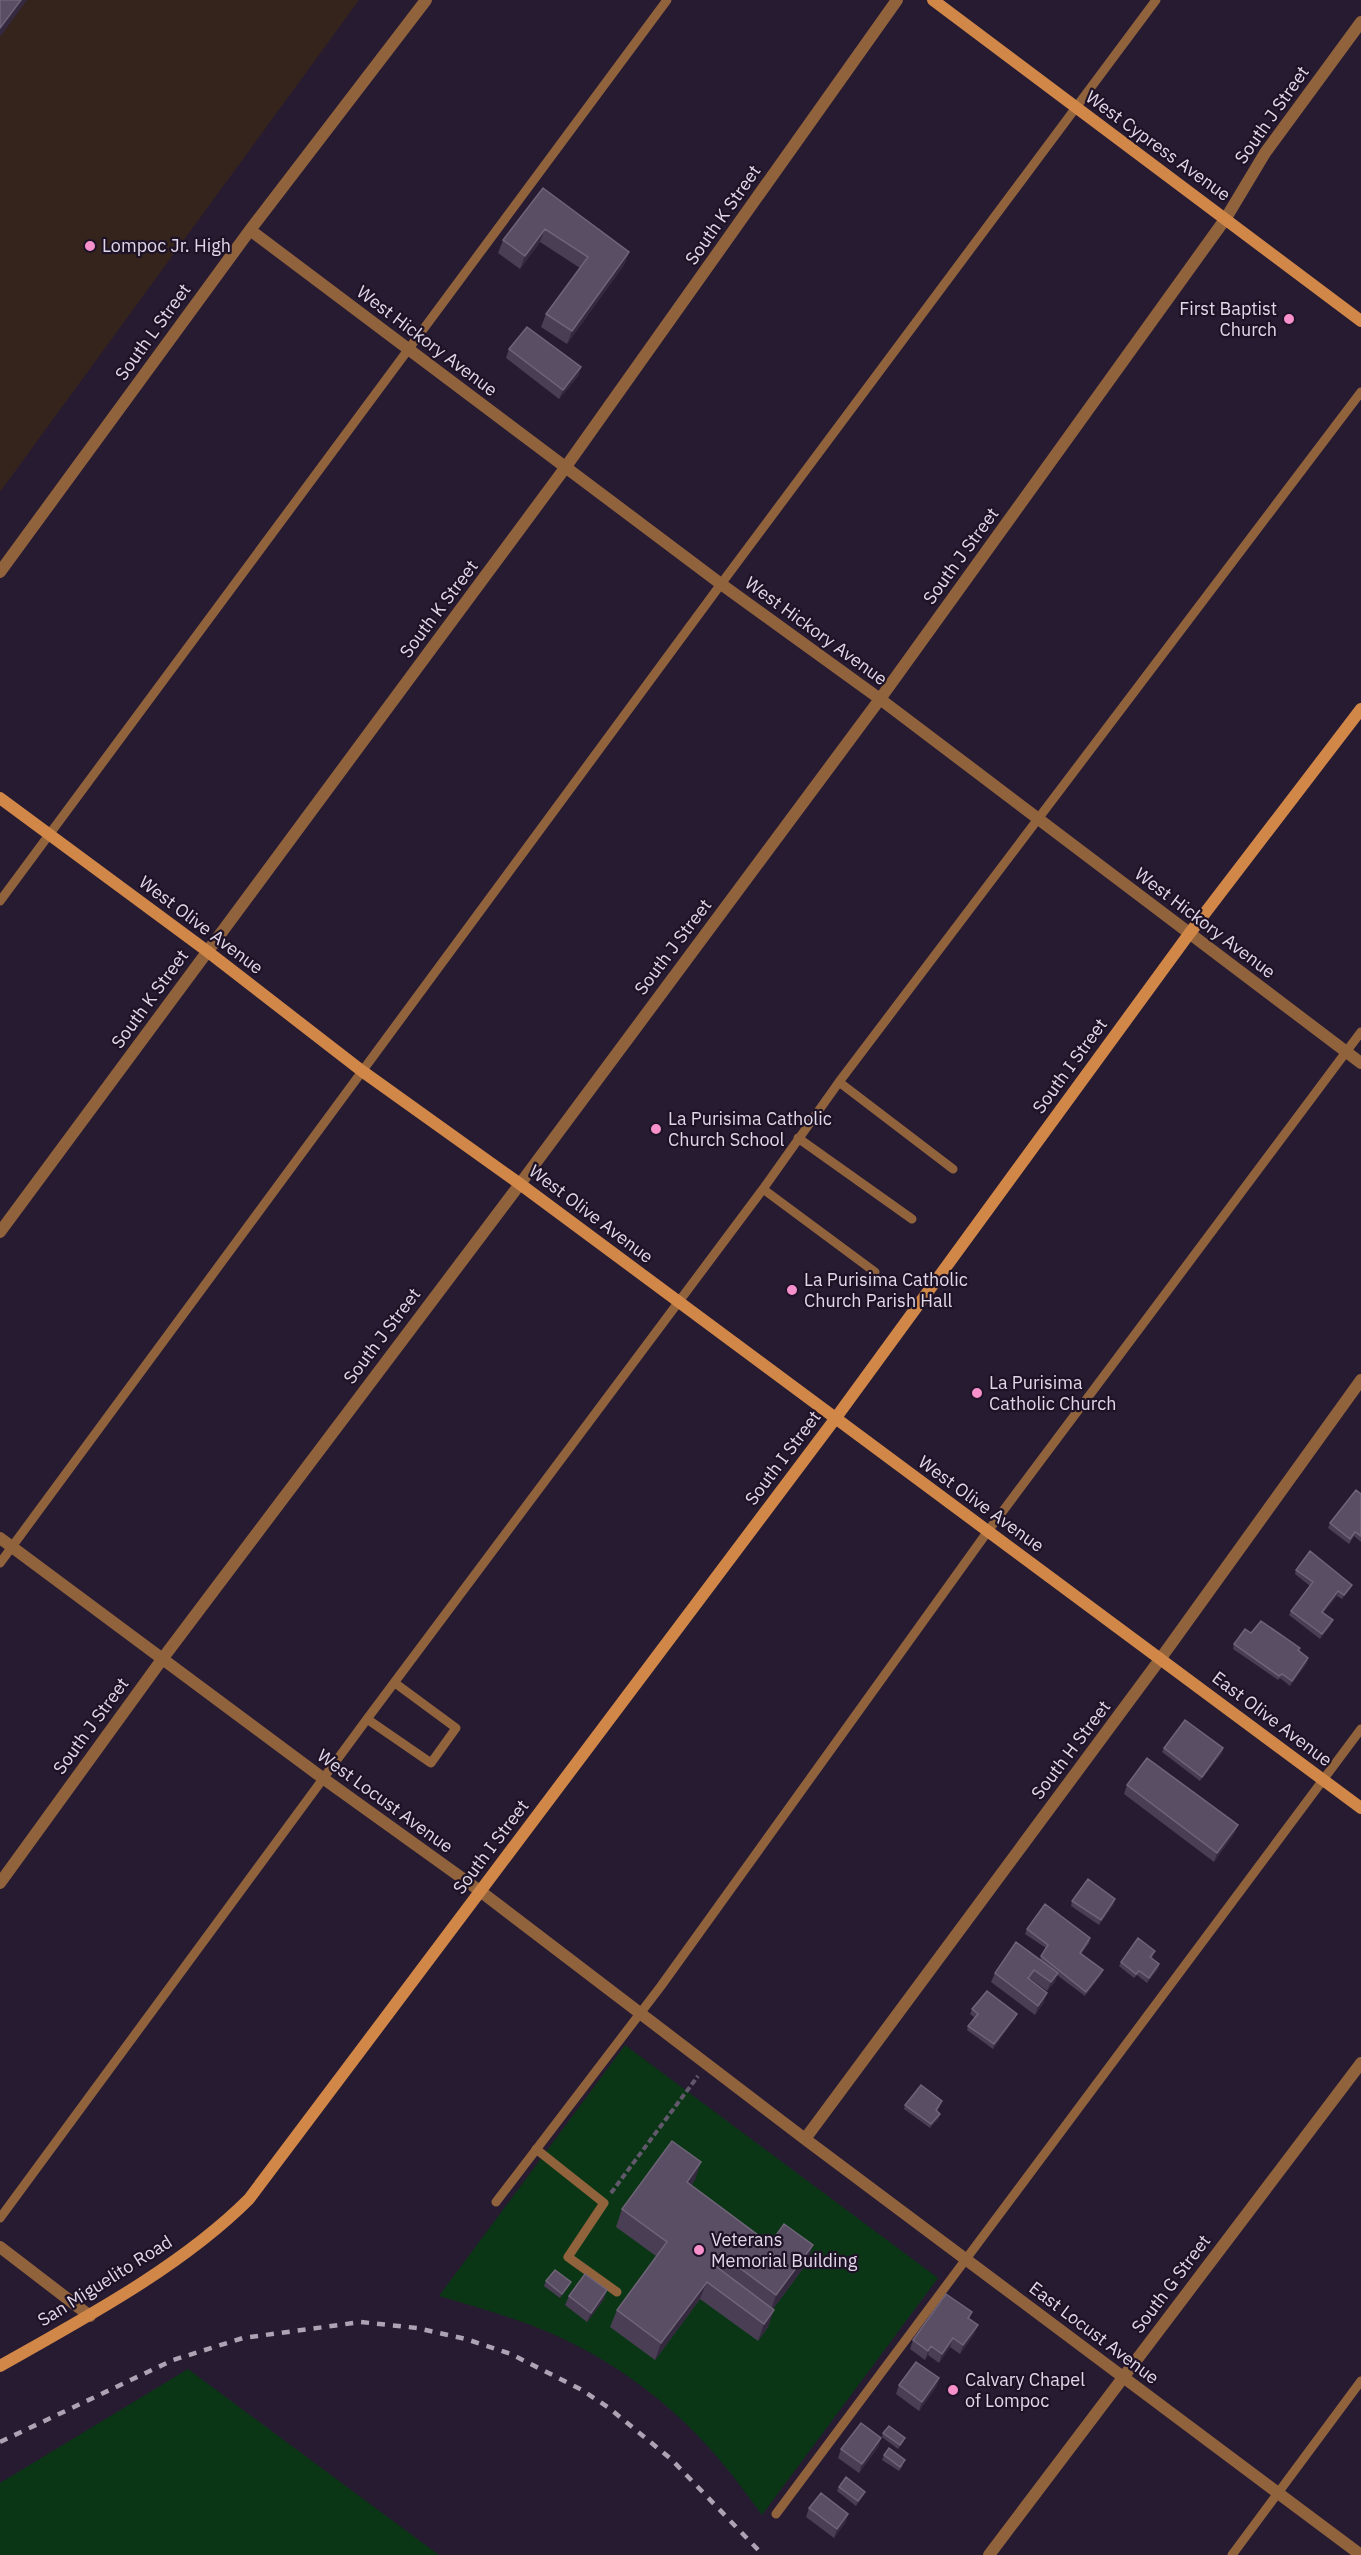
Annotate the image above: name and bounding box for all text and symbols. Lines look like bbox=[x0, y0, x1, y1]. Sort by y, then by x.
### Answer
street label: South J Street bbox=[1229, 61, 1314, 168]
street label: West Cypress Avenue bbox=[1081, 85, 1235, 206]
street label: South K Street bbox=[680, 160, 765, 269]
place label: Lompoc Jr. High bbox=[102, 234, 231, 257]
marker: Lompoc Jr. High bbox=[83, 239, 97, 253]
street label: South L Street bbox=[110, 279, 195, 385]
street label: West Hickory Avenue bbox=[352, 280, 502, 401]
place label: First Baptist Church bbox=[1179, 297, 1277, 341]
marker: First Baptist Church bbox=[1282, 312, 1296, 326]
street label: South J Street bbox=[918, 503, 1004, 609]
street label: South K Street bbox=[394, 555, 483, 662]
street label: West Hickory Avenue bbox=[741, 571, 892, 690]
street label: West Hickory Avenue bbox=[1130, 862, 1280, 983]
street label: West Olive Avenue bbox=[135, 870, 268, 979]
street label: South J Street bbox=[629, 894, 716, 999]
street label: South K Street bbox=[106, 945, 193, 1053]
street label: South I Street bbox=[1027, 1013, 1112, 1118]
place label: La Purisima Catholic Church School bbox=[668, 1107, 832, 1151]
marker: La Purisima Catholic Church School bbox=[649, 1122, 663, 1136]
street label: West Olive Avenue bbox=[525, 1159, 658, 1268]
place label: La Purisima Catholic Church Parish Hall bbox=[804, 1268, 968, 1312]
street label: South J Street bbox=[338, 1283, 425, 1388]
marker: La Purisima Catholic Church Parish Hall bbox=[785, 1283, 799, 1297]
place label: La Purisima Catholic Church bbox=[989, 1371, 1117, 1415]
marker: La Purisima Catholic Church bbox=[970, 1386, 984, 1400]
street label: South I Street bbox=[740, 1406, 826, 1509]
street label: West Olive Avenue bbox=[914, 1450, 1049, 1557]
street label: East Olive Avenue bbox=[1208, 1666, 1337, 1771]
street label: South J Street bbox=[48, 1673, 134, 1779]
street label: South H Street bbox=[1026, 1696, 1115, 1804]
street label: West Locust Avenue bbox=[313, 1744, 458, 1858]
street label: South I Street bbox=[448, 1795, 534, 1898]
place label: Veterans Memorial Building bbox=[711, 2228, 858, 2272]
street label: San Miguelito Road bbox=[33, 2230, 176, 2331]
street label: South G Street bbox=[1126, 2230, 1215, 2338]
marker: Veterans Memorial Building bbox=[692, 2243, 706, 2257]
street label: East Locust Avenue bbox=[1025, 2276, 1164, 2389]
place label: Calvary Chapel of Lompoc bbox=[965, 2368, 1085, 2412]
marker: Calvary Chapel of Lompoc bbox=[946, 2383, 960, 2397]

